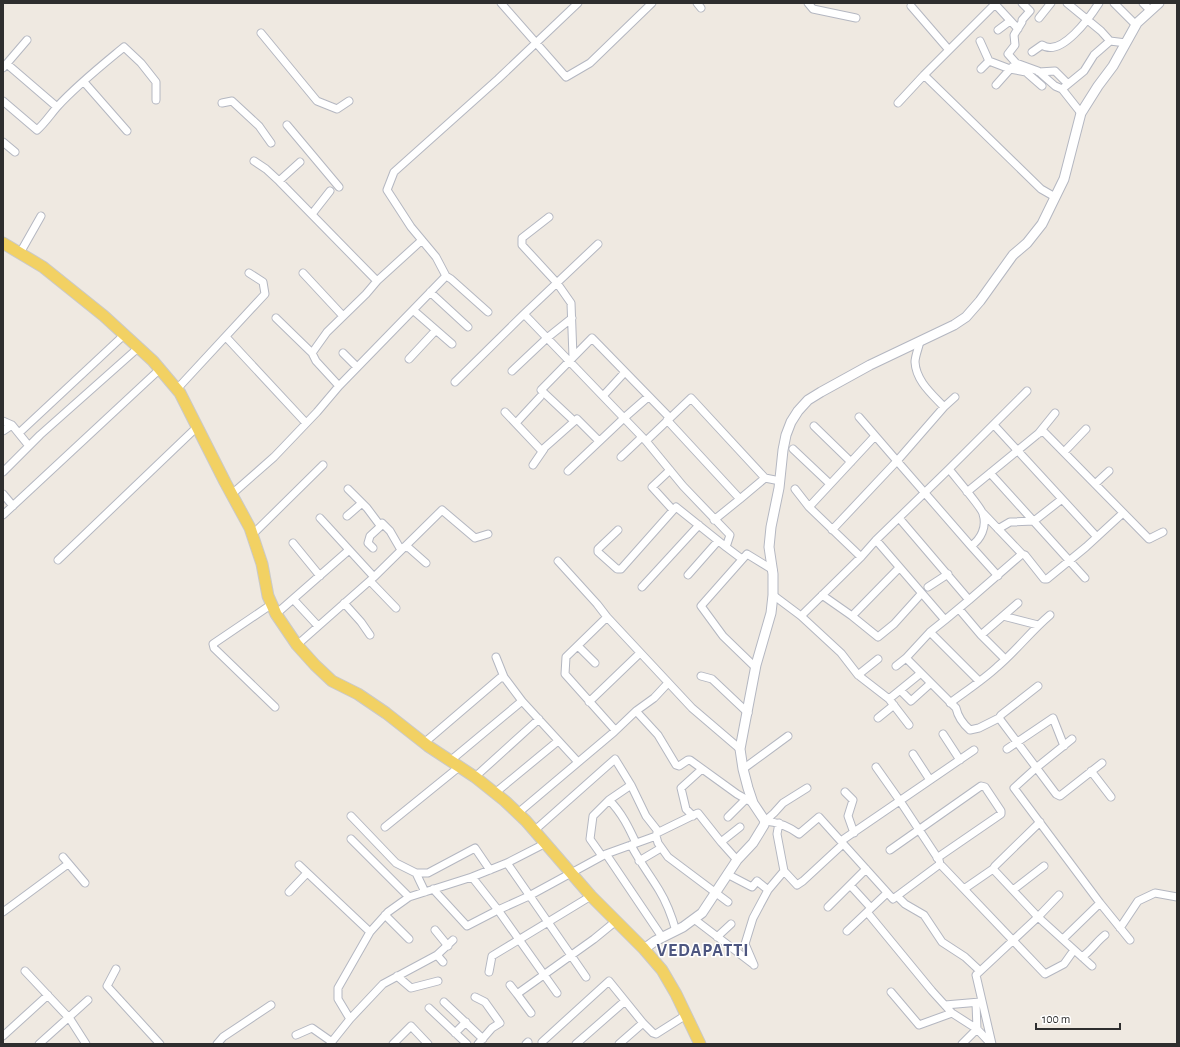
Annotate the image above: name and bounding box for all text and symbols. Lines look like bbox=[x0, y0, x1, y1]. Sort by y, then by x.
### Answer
district label: VEDAPATTI bbox=[656, 942, 750, 960]
scale bar bbox=[1036, 1005, 1120, 1031]
text: 100 m bbox=[1042, 1013, 1070, 1025]

